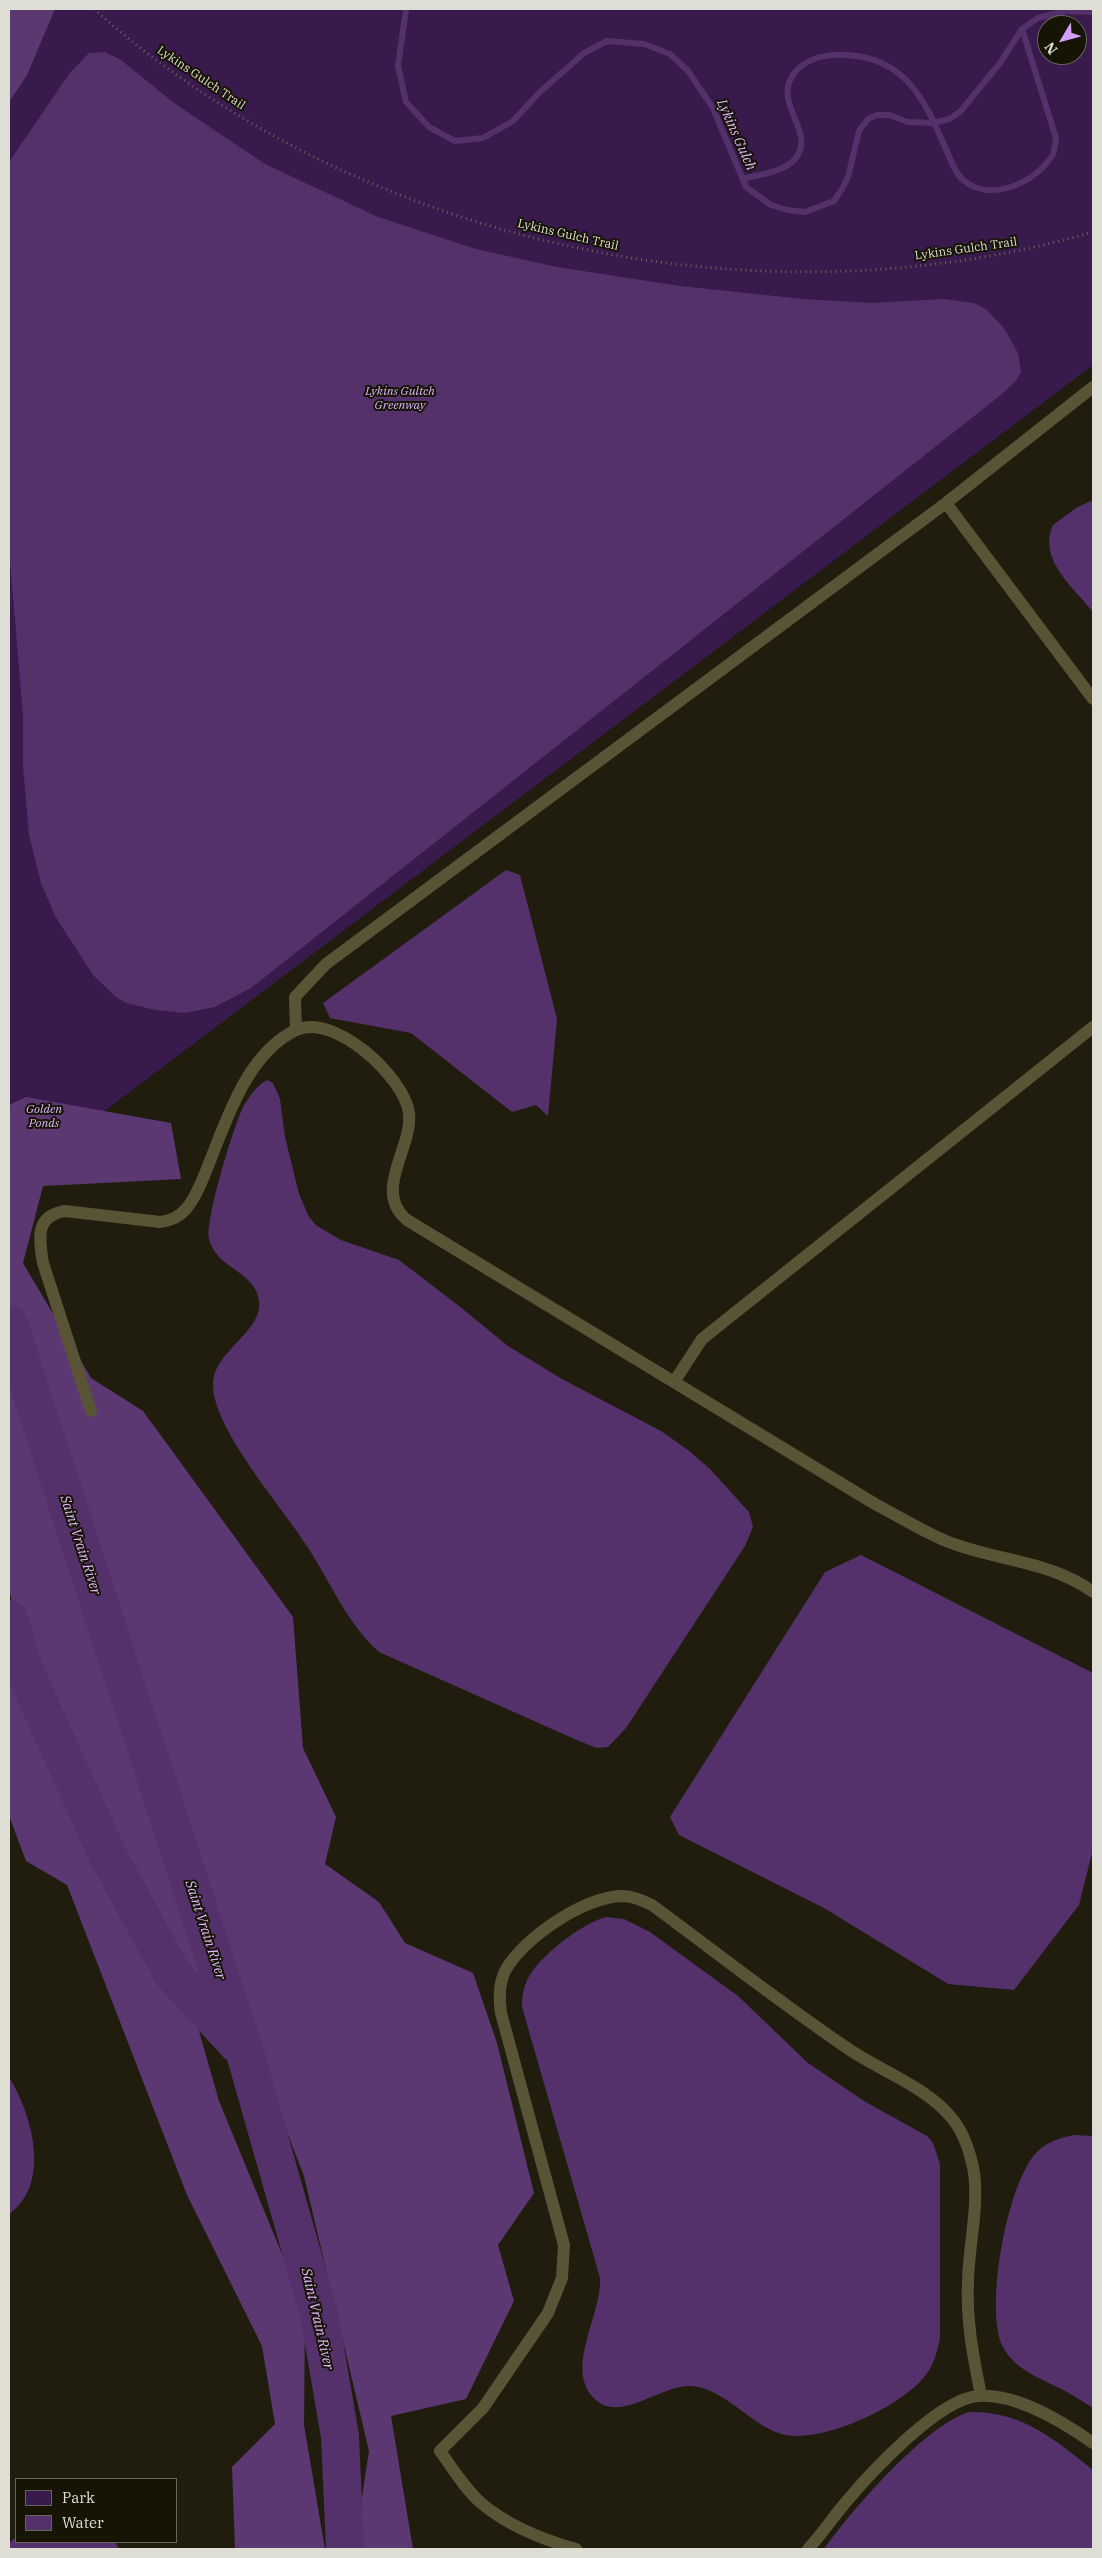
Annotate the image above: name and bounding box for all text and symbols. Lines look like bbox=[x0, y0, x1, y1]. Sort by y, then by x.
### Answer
north arrow bbox=[1037, 15, 1087, 65]
text: N bbox=[1040, 39, 1061, 58]
street label: Lykins Gulch Trail bbox=[154, 43, 248, 113]
water label: Lykins Gulch bbox=[713, 97, 759, 173]
street label: Lykins Gulch Trail bbox=[516, 216, 620, 254]
street label: Lykins Gulch Trail bbox=[914, 235, 1018, 263]
park label: Lykins Gultch Greenway bbox=[365, 385, 435, 413]
park label: Golden Ponds bbox=[26, 1103, 62, 1131]
water label: Saint Vrain River bbox=[56, 1493, 104, 1597]
water label: Saint Vrain River bbox=[181, 1878, 229, 1982]
water label: Saint Vrain River bbox=[297, 2267, 337, 2371]
legend bbox=[15, 2478, 178, 2543]
text: Park bbox=[62, 2488, 95, 2507]
text: Water bbox=[62, 2513, 104, 2532]

